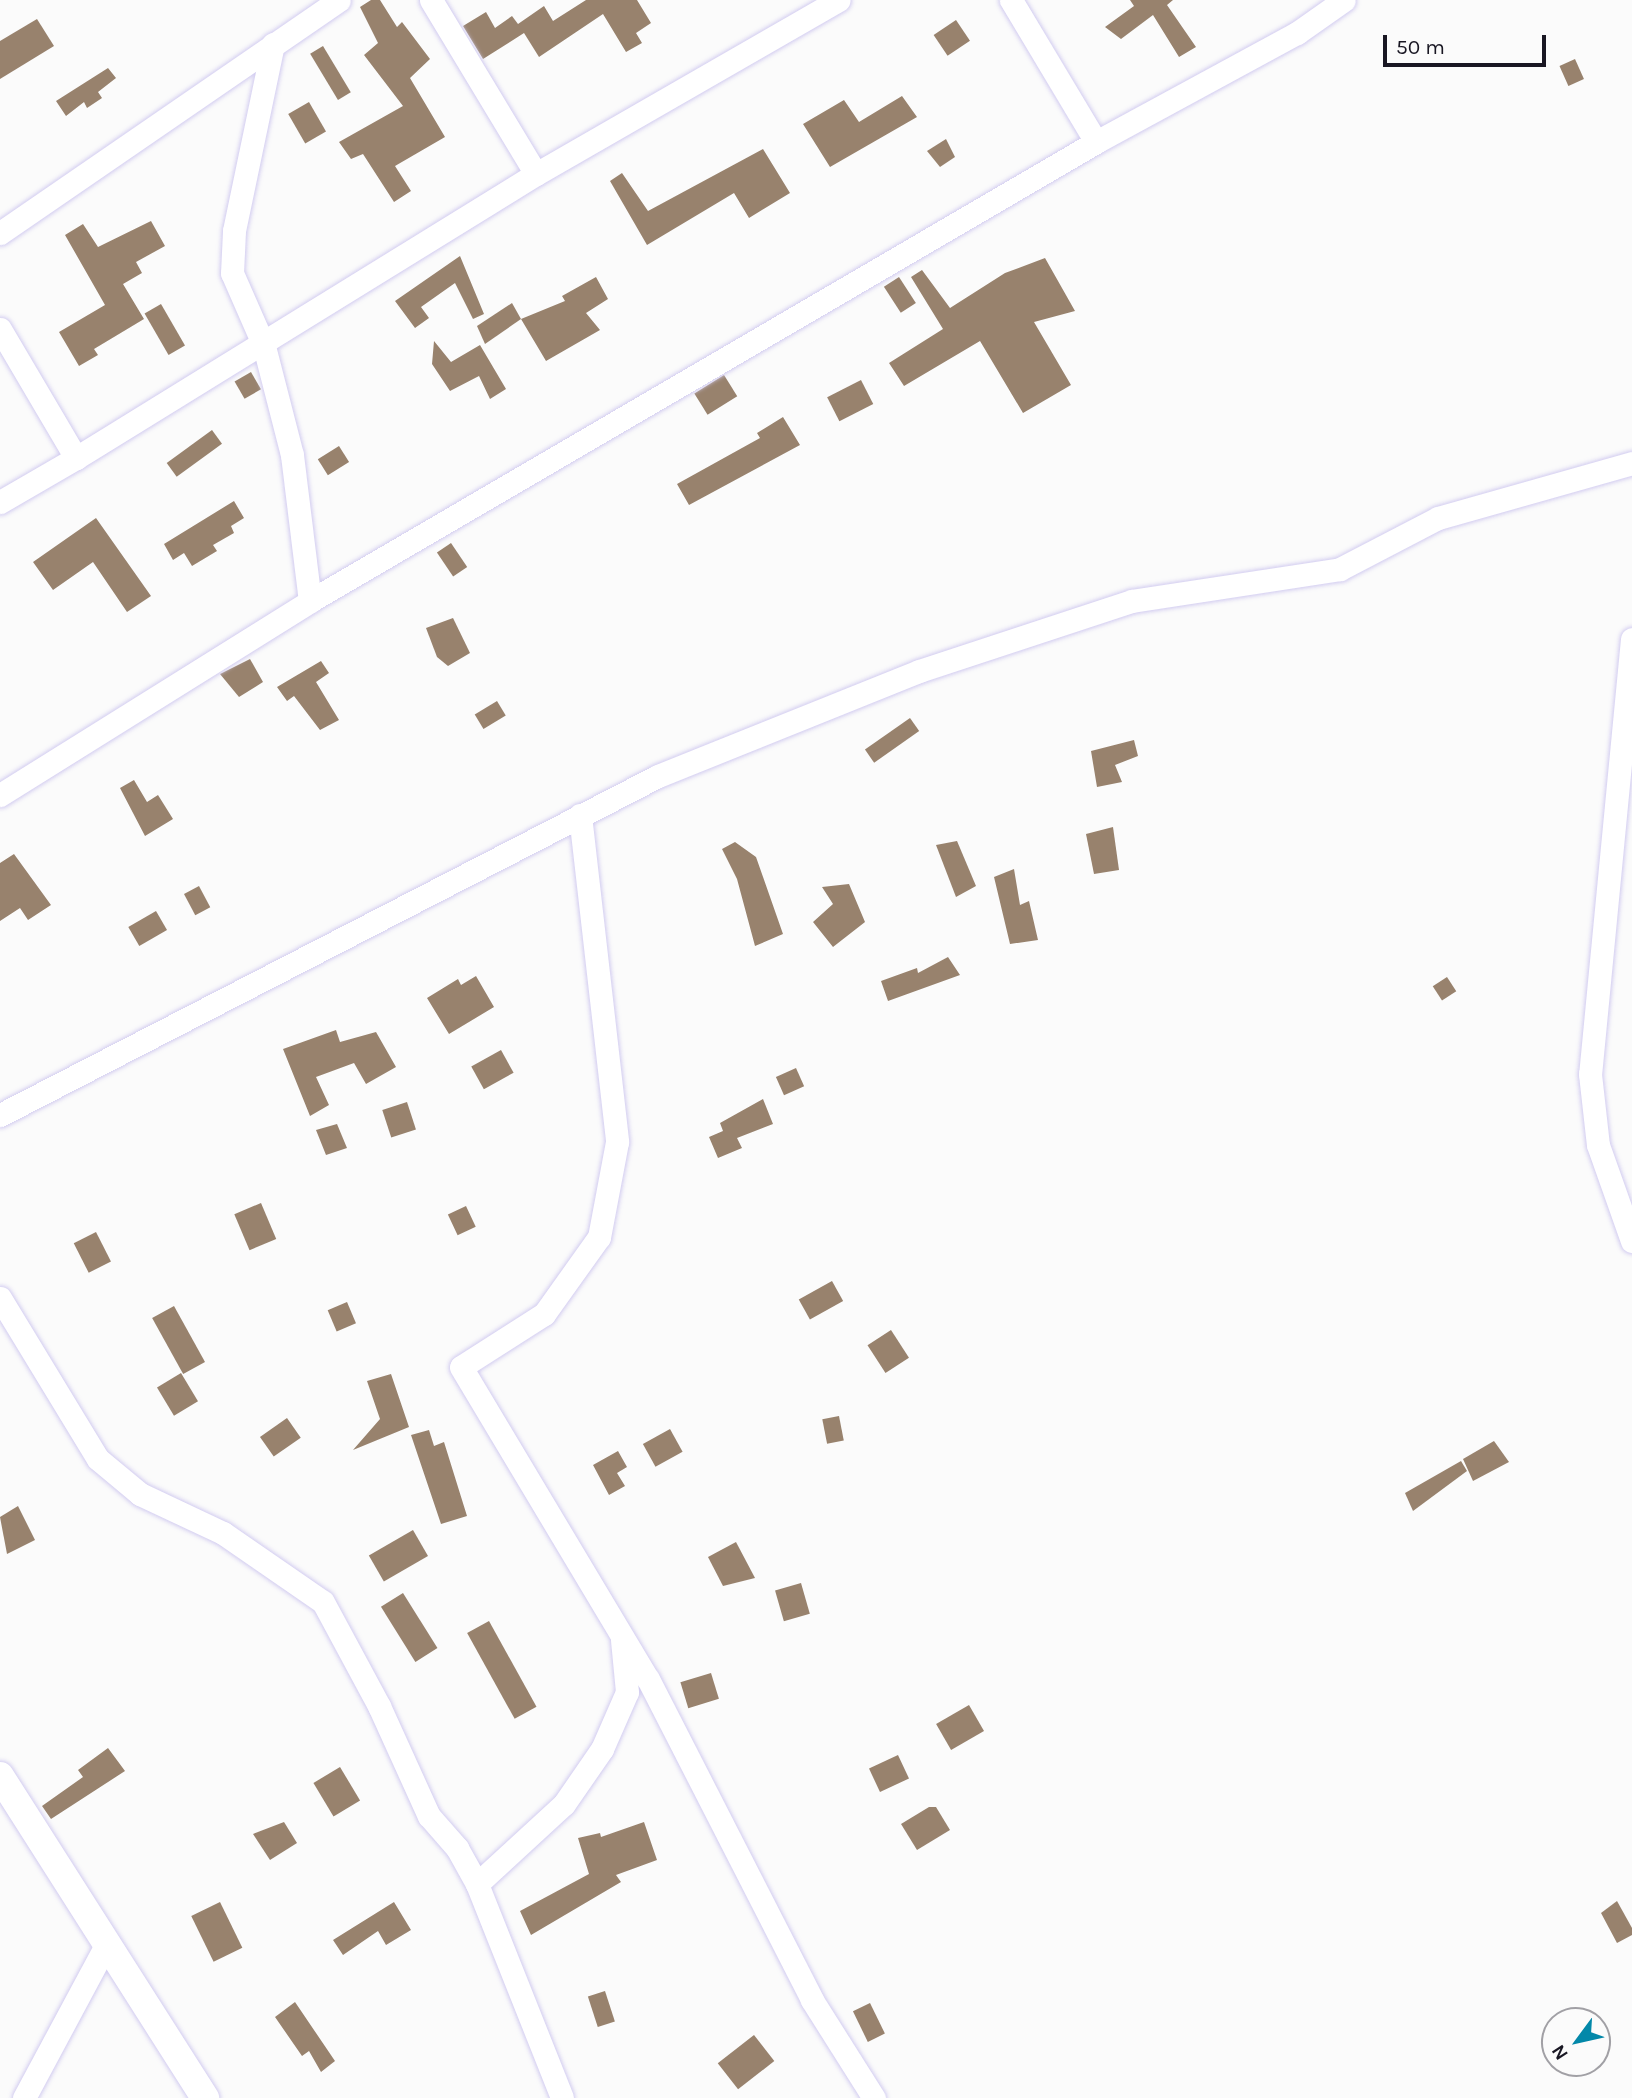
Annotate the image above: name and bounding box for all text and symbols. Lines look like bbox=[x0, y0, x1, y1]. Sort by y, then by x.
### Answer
scale bar bbox=[1387, 21, 1550, 65]
text: 50 m bbox=[1396, 35, 1445, 59]
north arrow bbox=[1541, 2007, 1611, 2077]
text: N bbox=[1547, 2041, 1573, 2064]

